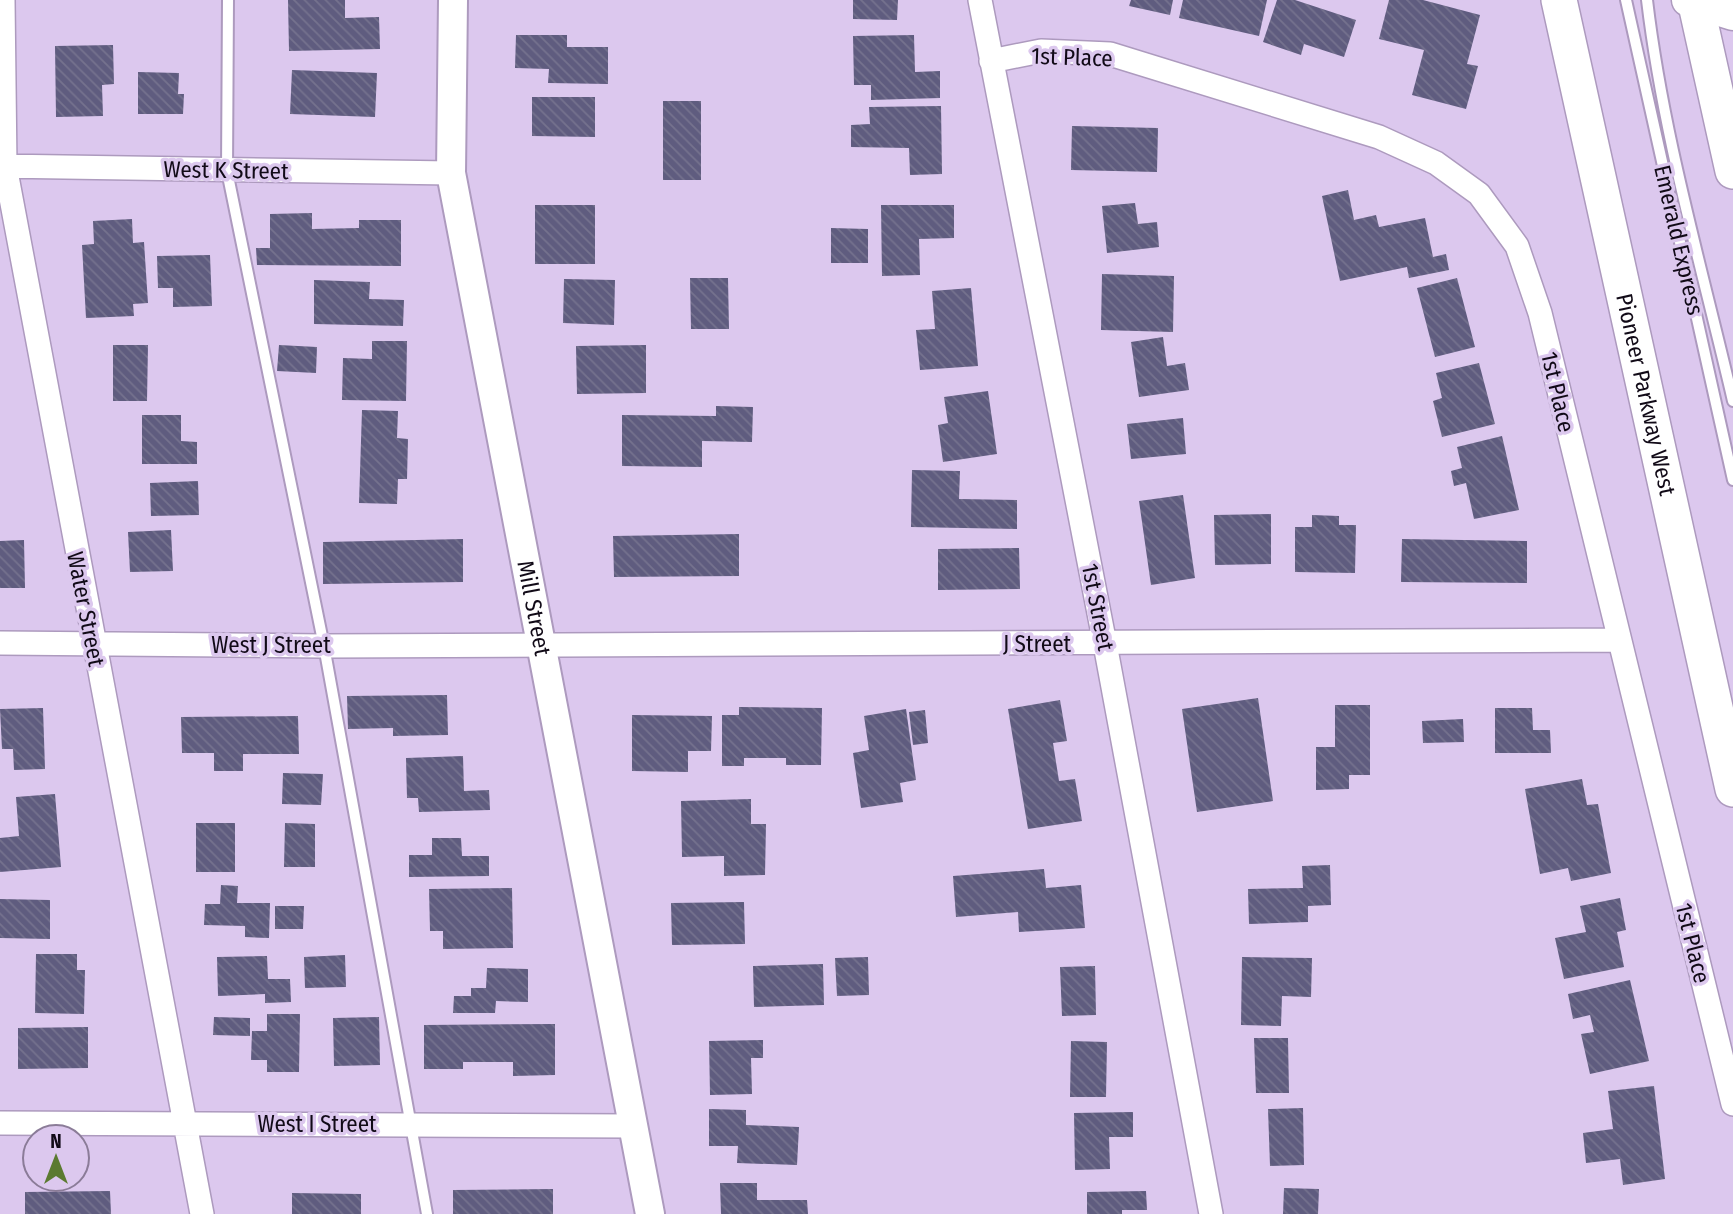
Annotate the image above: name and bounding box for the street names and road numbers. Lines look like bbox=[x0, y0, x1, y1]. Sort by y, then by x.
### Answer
street label: 1st Place bbox=[1031, 42, 1113, 72]
street label: West K Street bbox=[163, 155, 289, 185]
street label: Emerald Express bbox=[1648, 162, 1710, 318]
street label: Pioneer Parkway West bbox=[1610, 291, 1682, 499]
street label: 1st Place bbox=[1535, 349, 1581, 435]
street label: Water Street bbox=[61, 549, 111, 669]
street label: Mill Street bbox=[511, 558, 557, 659]
street label: 1st Street bbox=[1076, 561, 1120, 653]
street label: J Street bbox=[1003, 630, 1072, 658]
street label: West J Street bbox=[211, 631, 331, 659]
street label: 1st Place bbox=[1670, 900, 1716, 986]
street label: West I Street bbox=[257, 1110, 377, 1138]

